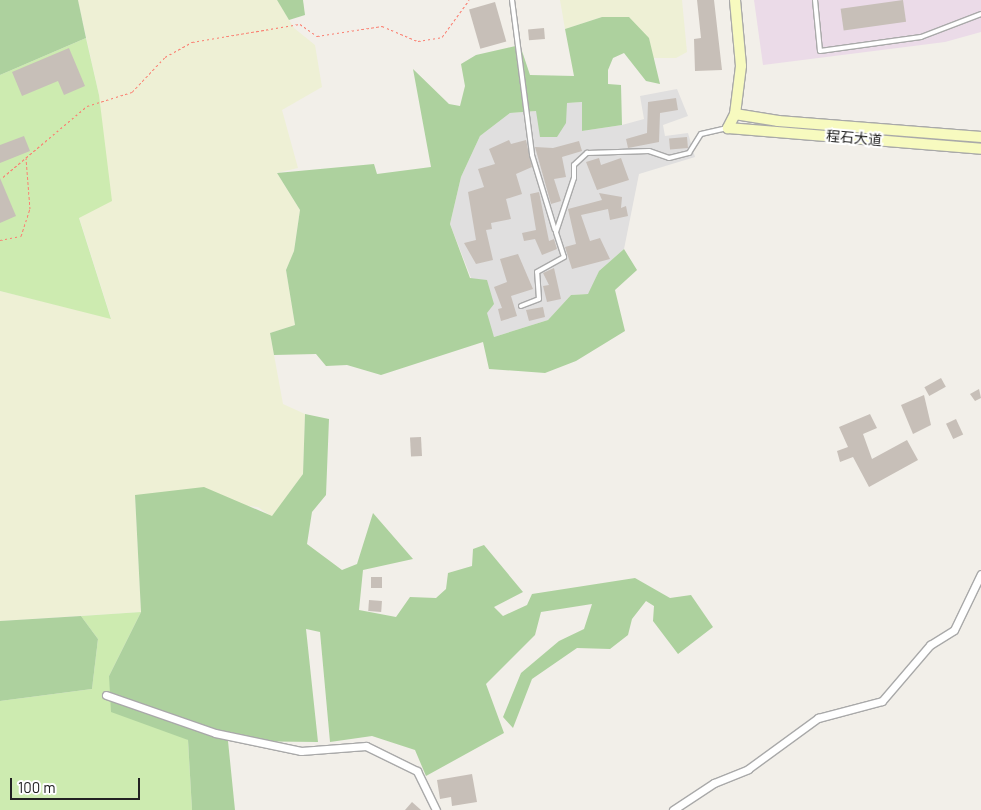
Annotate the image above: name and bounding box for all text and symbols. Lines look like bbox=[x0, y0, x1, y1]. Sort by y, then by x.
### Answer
street label: 程石大道 bbox=[825, 127, 883, 149]
scale bar bbox=[12, 768, 142, 800]
text: 100 m bbox=[18, 778, 56, 796]

